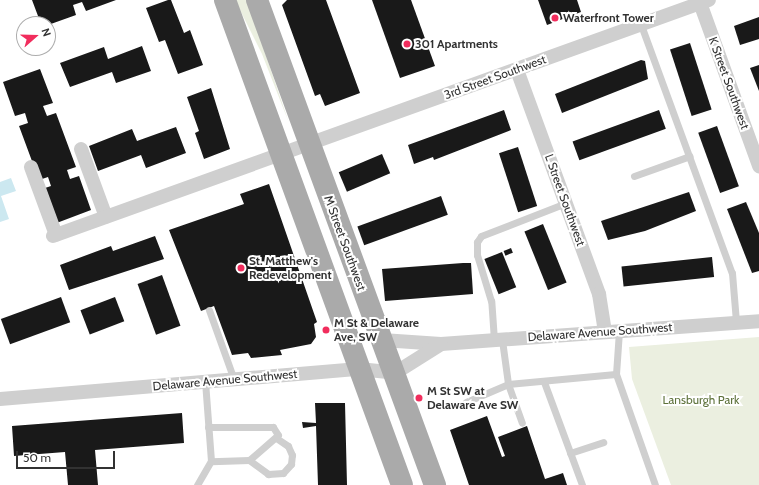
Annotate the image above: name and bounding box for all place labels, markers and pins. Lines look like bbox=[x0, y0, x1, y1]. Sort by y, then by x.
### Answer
place label: Waterfront Tower bbox=[563, 11, 654, 25]
marker: Waterfront Tower bbox=[550, 13, 560, 23]
place label: 301 Apartments bbox=[415, 37, 498, 51]
marker: 301 Apartments bbox=[402, 39, 412, 49]
place label: St. Matthew's Redevelopment bbox=[249, 254, 332, 282]
marker: St. Matthew's Redevelopment bbox=[236, 263, 246, 273]
place label: M St & Delaware Ave, SW bbox=[334, 316, 419, 344]
marker: M St & Delaware Ave, SW bbox=[321, 325, 331, 335]
place label: M St SW at Delaware Ave SW bbox=[427, 384, 518, 412]
marker: M St SW at Delaware Ave SW bbox=[414, 393, 424, 403]

